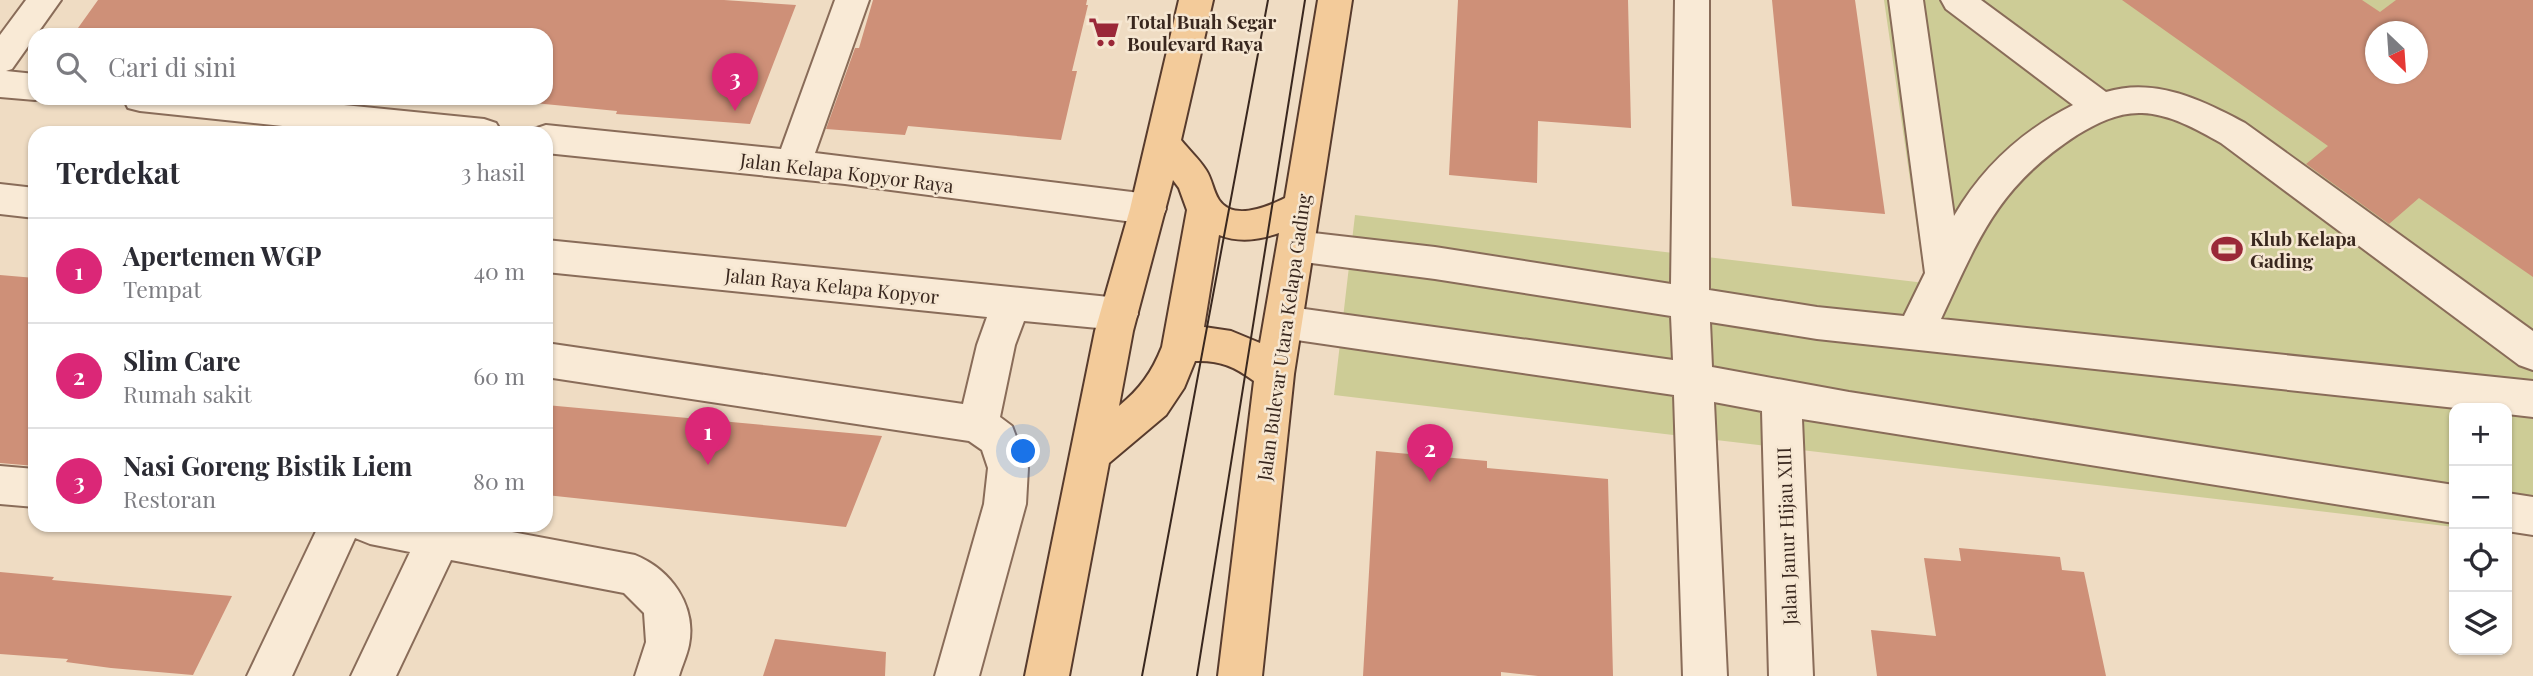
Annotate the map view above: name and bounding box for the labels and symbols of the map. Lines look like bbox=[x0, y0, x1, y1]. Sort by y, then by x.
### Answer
place label: Total Buah Segar Boulevard Raya bbox=[1127, 8, 1276, 56]
supermarket icon: Total Buah Segar Boulevard Raya bbox=[1087, 15, 1121, 49]
north arrow bbox=[2365, 21, 2428, 84]
pin: 3 bbox=[712, 53, 758, 111]
street label: Jalan Kelapa Kopyor Raya bbox=[738, 146, 956, 198]
street label: Jalan Bulevar Utara Kelapa Gading bbox=[1250, 192, 1316, 483]
place label: Klub Kelapa Gading bbox=[2250, 225, 2357, 273]
sports icon: Klub Kelapa Gading bbox=[2210, 232, 2244, 266]
street label: Jalan Raya Kelapa Kopyor bbox=[723, 261, 941, 309]
pin: 1 bbox=[685, 407, 731, 465]
pin: 2 bbox=[1407, 424, 1453, 482]
your location bbox=[1006, 434, 1040, 468]
street label: Jalan Janur Hijau XIII bbox=[1770, 447, 1802, 626]

